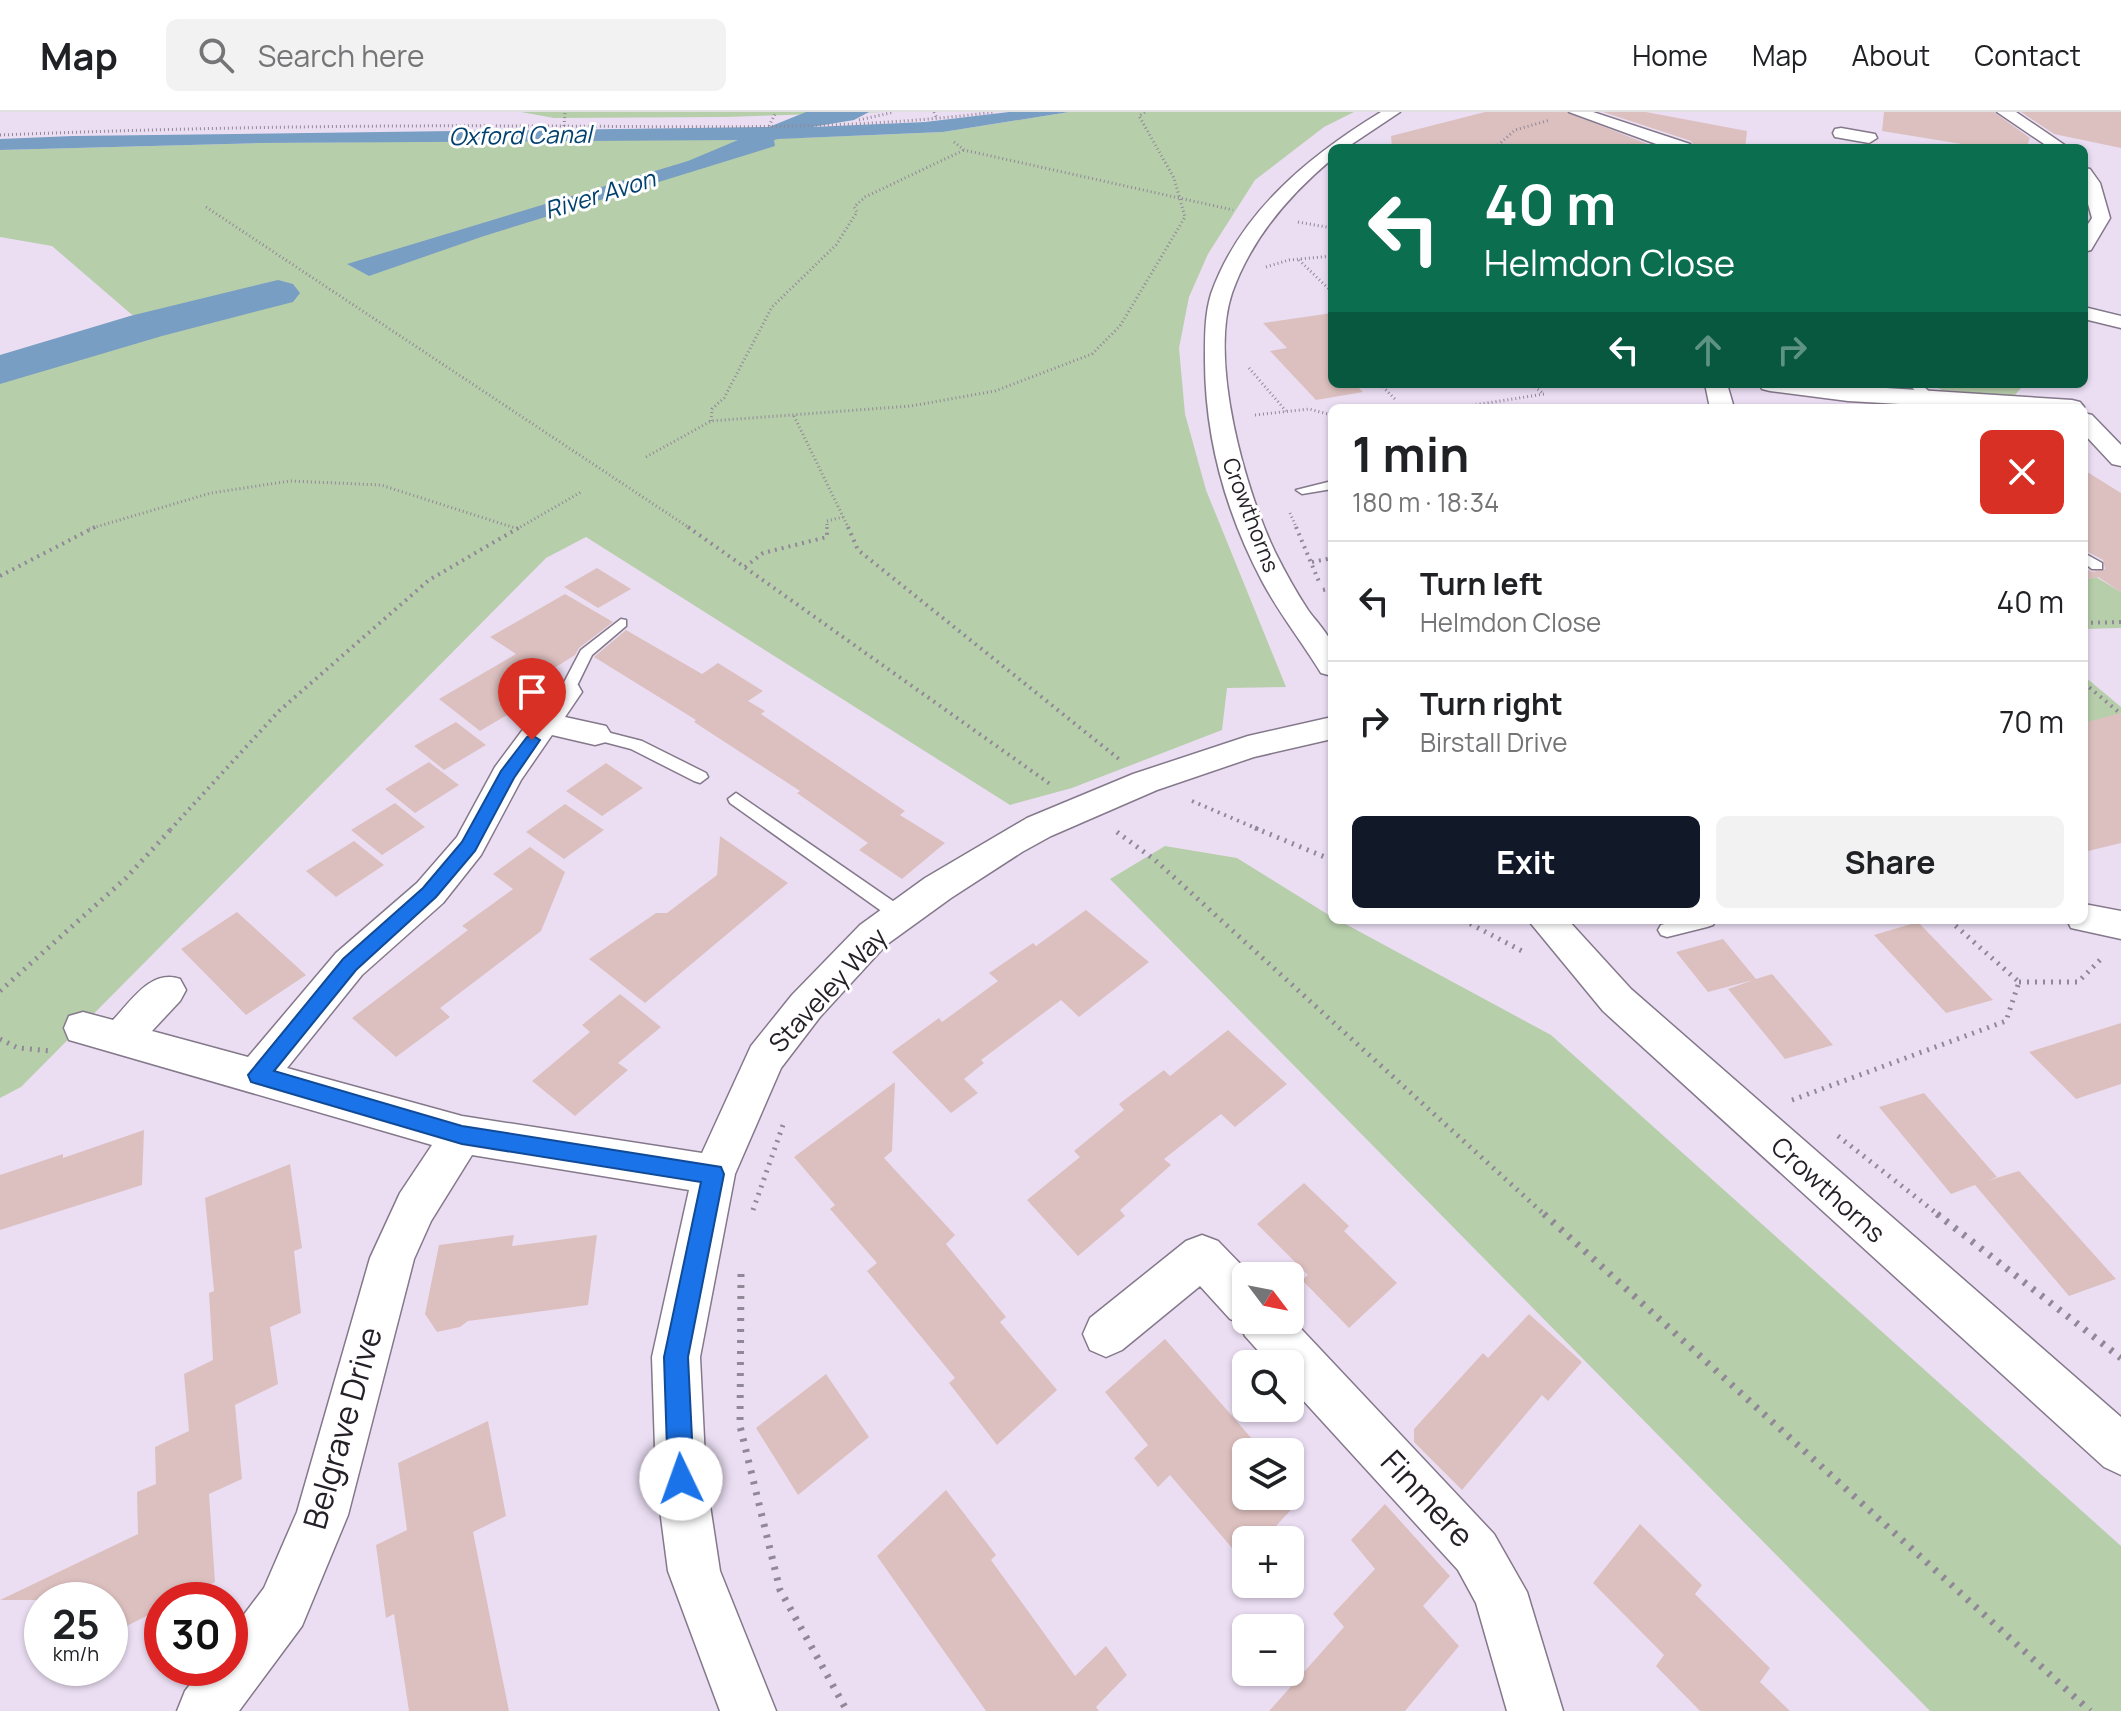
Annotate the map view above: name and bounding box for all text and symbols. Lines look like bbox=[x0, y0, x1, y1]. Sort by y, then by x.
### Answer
search box bbox=[166, 19, 726, 91]
text: Map bbox=[40, 29, 118, 81]
icon: search bbox=[194, 33, 238, 77]
text: Search here bbox=[258, 35, 425, 76]
text: Home bbox=[1632, 36, 1708, 74]
text: Map bbox=[1752, 36, 1808, 74]
text: About bbox=[1852, 36, 1930, 74]
text: Contact bbox=[1974, 36, 2081, 74]
water label: Oxford Canal bbox=[448, 117, 595, 152]
water label: River Avon bbox=[540, 161, 660, 226]
text: 40 m bbox=[1484, 165, 1616, 242]
icon: left bbox=[1352, 176, 1456, 280]
text: Helmdon Close bbox=[1484, 238, 1735, 287]
icon: left bbox=[1602, 328, 1646, 372]
icon: ahead bbox=[1686, 328, 1730, 372]
icon: right bbox=[1770, 328, 1814, 372]
text: 1 min bbox=[1352, 421, 1469, 486]
button: close bbox=[1980, 430, 2064, 514]
street label: Crowthorns bbox=[1215, 453, 1287, 577]
text: 180 m · 18:34 bbox=[1352, 484, 1499, 520]
text: Turn left bbox=[1420, 563, 1543, 604]
icon: left bbox=[1352, 579, 1396, 623]
text: 40 m bbox=[1997, 581, 2064, 622]
text: Helmdon Close bbox=[1420, 604, 1601, 640]
pin bbox=[498, 658, 566, 740]
icon: arrive bbox=[510, 670, 554, 714]
text: Turn right bbox=[1420, 683, 1563, 724]
icon: right bbox=[1352, 699, 1396, 743]
text: 70 m bbox=[1999, 701, 2064, 742]
text: Birstall Drive bbox=[1420, 724, 1568, 760]
button: Exit bbox=[1352, 816, 1700, 908]
button: Share bbox=[1716, 816, 2064, 908]
street label: Staveley Way bbox=[760, 919, 895, 1060]
street label: Crowthorns bbox=[1764, 1128, 1894, 1250]
north arrow bbox=[1232, 1262, 1304, 1334]
map controls bbox=[1232, 1262, 1304, 1686]
street label: Belgrave Drive bbox=[292, 1322, 392, 1534]
button: search bbox=[1232, 1350, 1304, 1422]
position arrow bbox=[639, 1437, 723, 1521]
button: layers bbox=[1232, 1438, 1304, 1510]
street label: Finmere bbox=[1371, 1440, 1484, 1557]
button: + bbox=[1232, 1526, 1304, 1598]
speed limit sign: 30 bbox=[144, 1582, 248, 1686]
text: 25 bbox=[52, 1596, 100, 1651]
button: − bbox=[1232, 1614, 1304, 1686]
text: km/h bbox=[53, 1640, 99, 1667]

